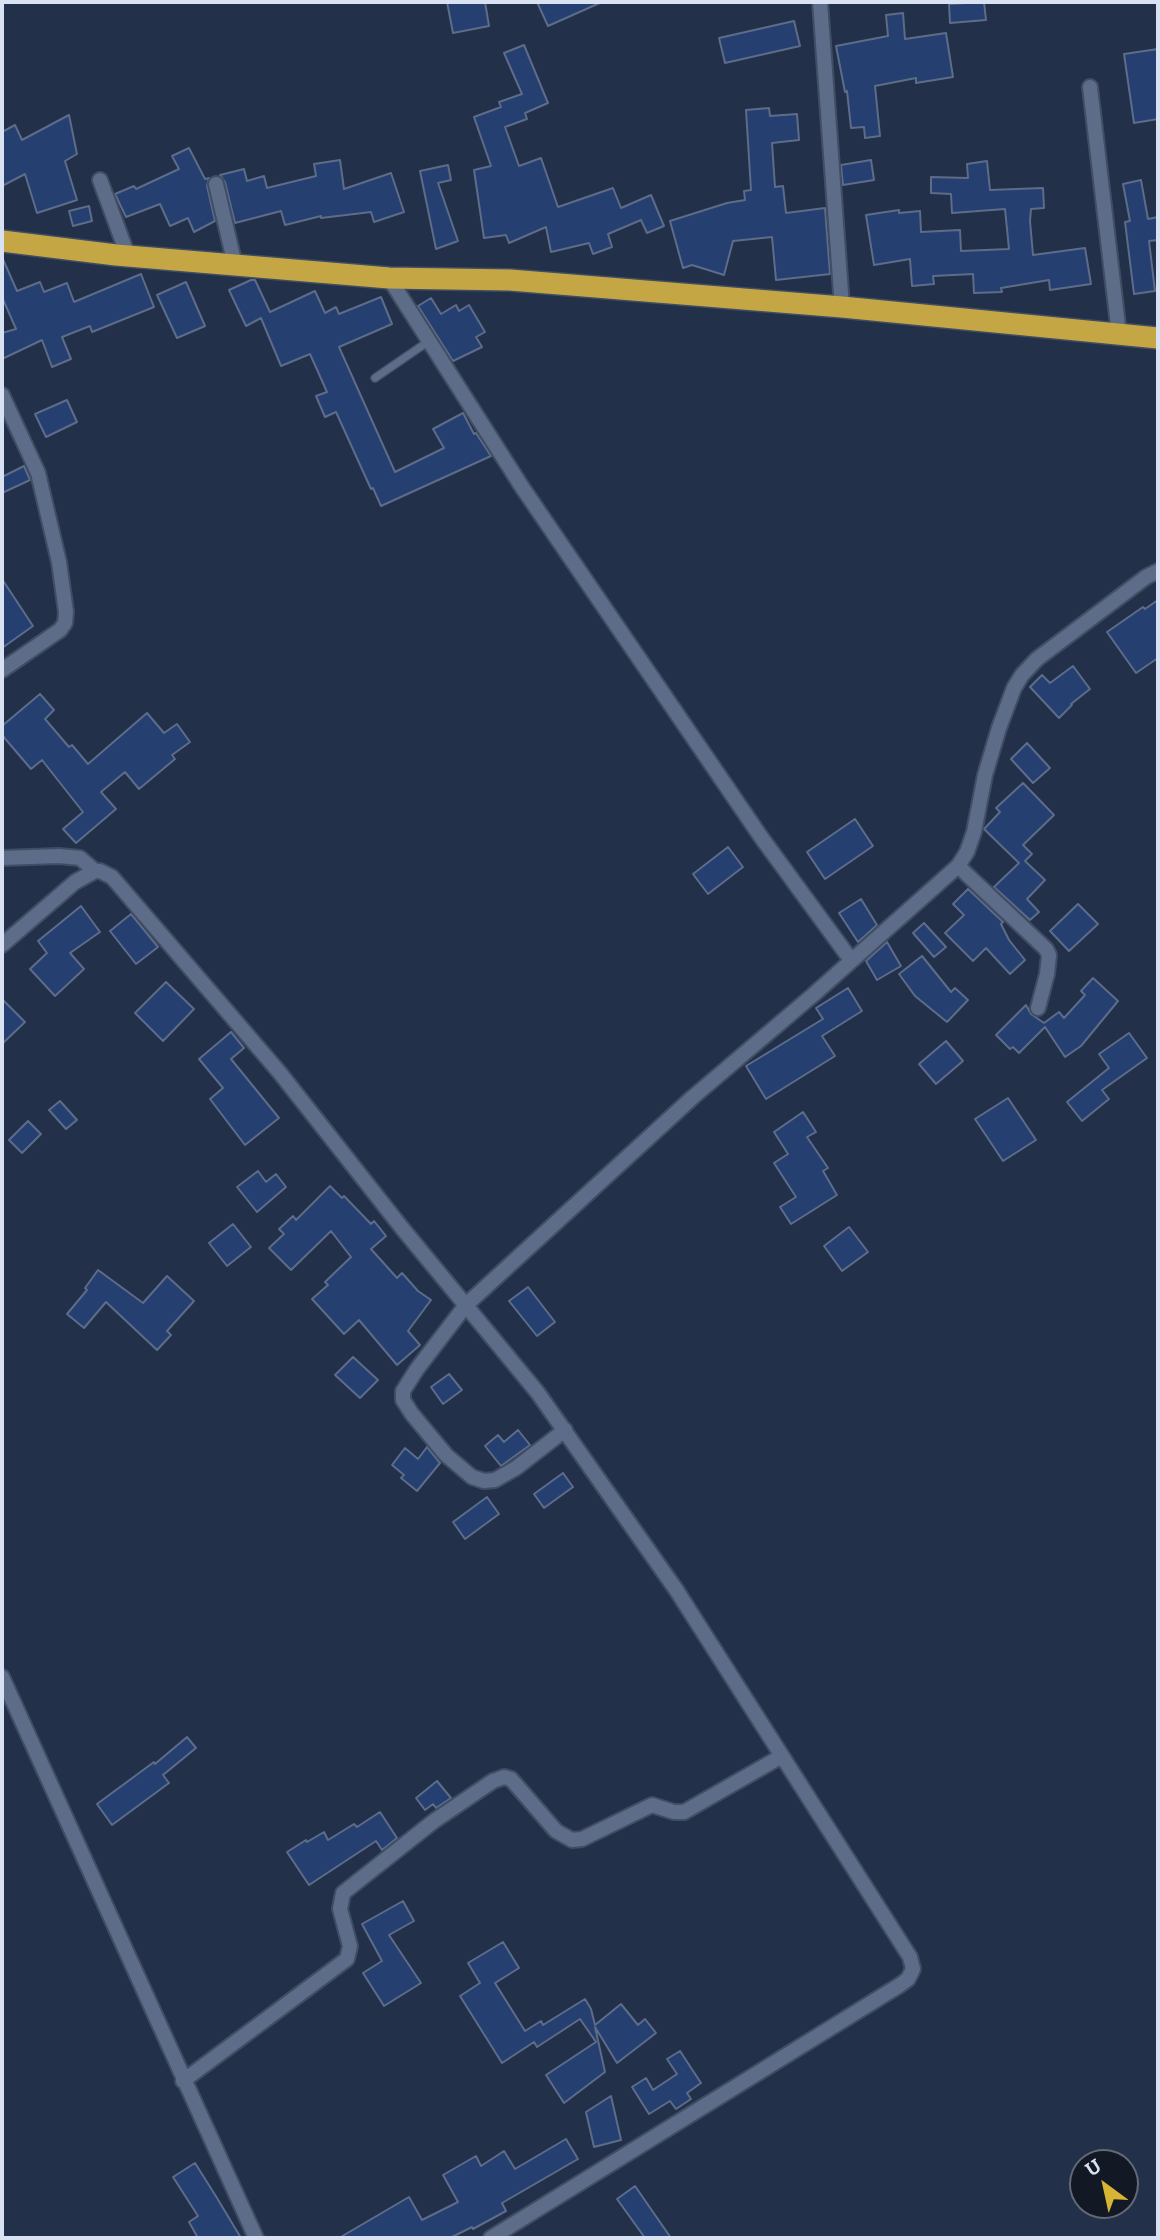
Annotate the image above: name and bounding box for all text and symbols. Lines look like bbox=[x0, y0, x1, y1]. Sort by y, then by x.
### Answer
north arrow bbox=[1069, 2149, 1139, 2219]
text: U bbox=[1081, 2154, 1106, 2181]

